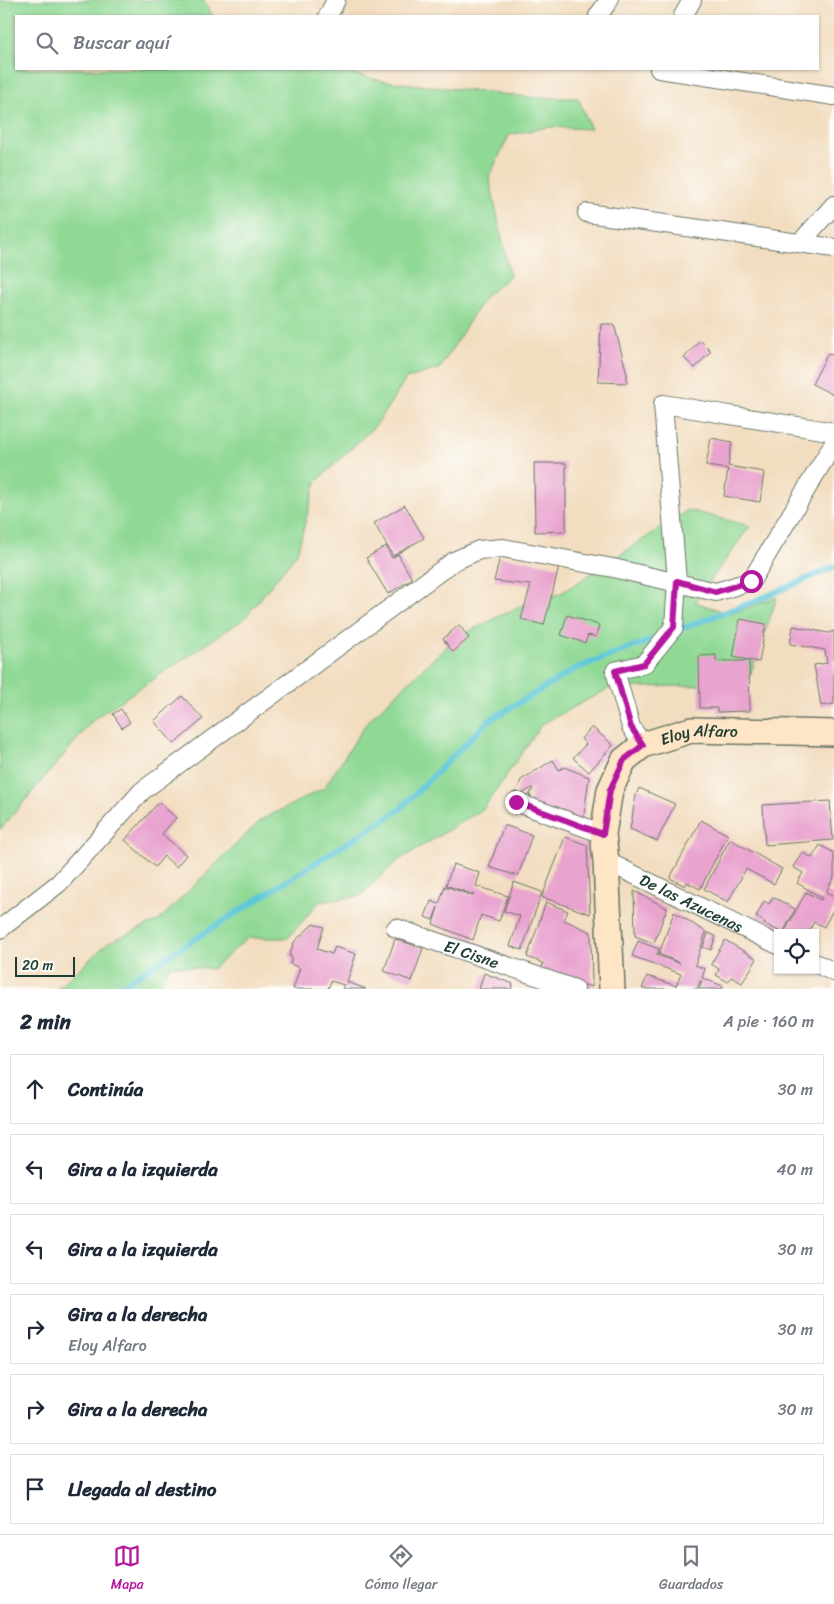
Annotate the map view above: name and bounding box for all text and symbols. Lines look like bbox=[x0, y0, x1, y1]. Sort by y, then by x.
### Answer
search box bbox=[15, 15, 819, 70]
text: Buscar aquí bbox=[73, 26, 170, 59]
icon: search bbox=[33, 29, 61, 57]
route start bbox=[740, 570, 763, 593]
street label: Eloy Alfaro bbox=[656, 715, 738, 753]
route end bbox=[505, 791, 528, 814]
street label: De las Azucenas bbox=[635, 865, 749, 941]
map controls bbox=[774, 929, 819, 974]
button: locate bbox=[774, 929, 819, 974]
street label: El Cisne bbox=[440, 931, 503, 977]
text: 20 m bbox=[22, 953, 53, 978]
scale bar bbox=[15, 954, 75, 977]
text: 2 min bbox=[20, 1003, 71, 1041]
text: A pie · 160 m bbox=[723, 1007, 814, 1036]
text: Continúa bbox=[68, 1073, 143, 1106]
icon: ahead bbox=[21, 1075, 49, 1103]
text: 30 m bbox=[778, 1075, 813, 1104]
text: Gira a la izquierda bbox=[68, 1153, 218, 1186]
icon: left bbox=[21, 1155, 49, 1183]
text: 40 m bbox=[776, 1155, 813, 1184]
text: Gira a la izquierda bbox=[68, 1233, 218, 1266]
icon: left bbox=[21, 1235, 49, 1263]
text: 30 m bbox=[778, 1235, 813, 1264]
text: Gira a la derecha bbox=[68, 1298, 207, 1331]
icon: right bbox=[21, 1315, 49, 1343]
text: 30 m bbox=[778, 1315, 813, 1344]
text: Eloy Alfaro bbox=[68, 1331, 147, 1360]
text: Gira a la derecha bbox=[68, 1393, 207, 1426]
icon: right bbox=[21, 1395, 49, 1423]
text: 30 m bbox=[778, 1395, 813, 1424]
text: Llegada al destino bbox=[68, 1473, 217, 1506]
icon: arrive bbox=[21, 1475, 49, 1503]
tab: Mapa bbox=[111, 1542, 144, 1597]
tab: Cómo llegar bbox=[365, 1542, 437, 1597]
tab: Guardados bbox=[659, 1542, 723, 1597]

